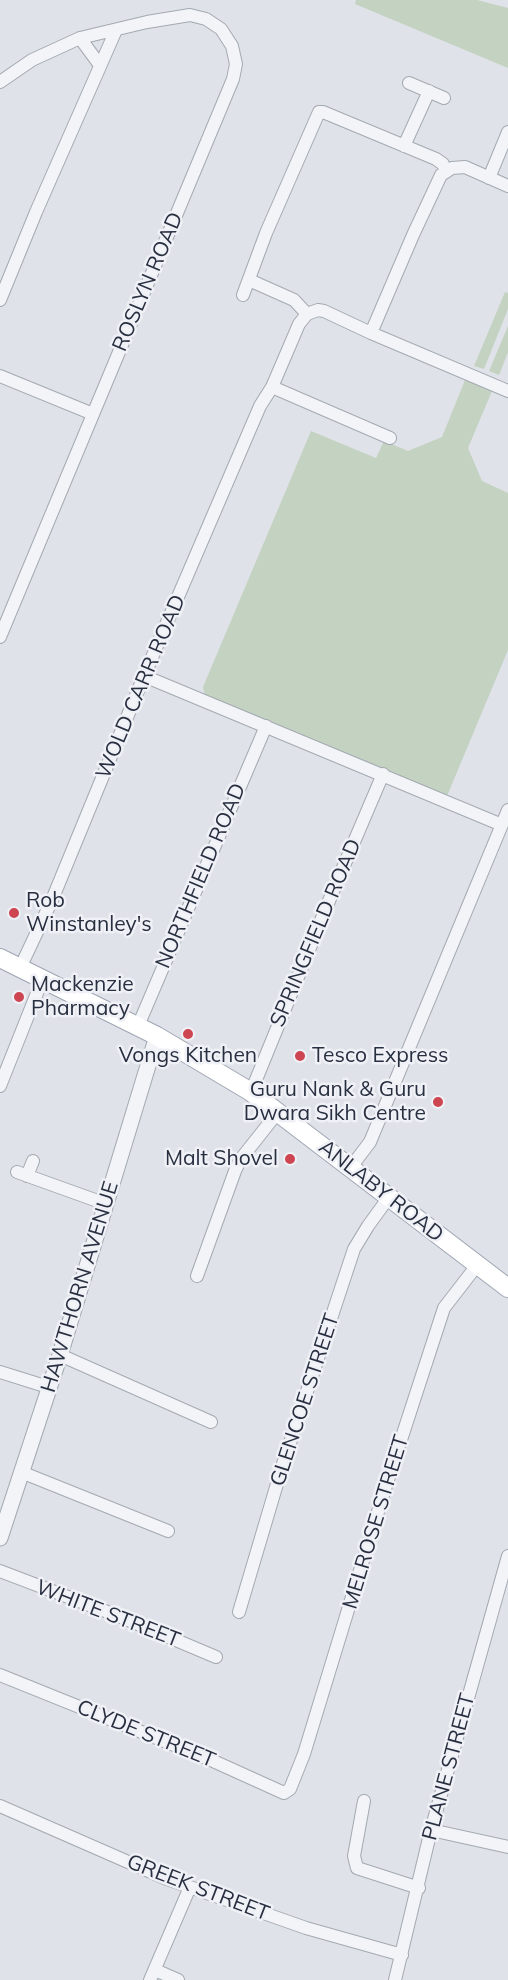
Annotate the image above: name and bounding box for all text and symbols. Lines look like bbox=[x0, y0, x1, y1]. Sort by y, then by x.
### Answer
street label: ROSLYN ROAD bbox=[107, 209, 189, 355]
street label: WOLD CARR ROAD bbox=[91, 591, 191, 783]
street label: NORTHFIELD ROAD bbox=[151, 780, 251, 972]
street label: SPRINGFIELD ROAD bbox=[265, 835, 367, 1031]
place label: Rob Winstanley's bbox=[26, 888, 152, 938]
marker: Rob Winstanley's bbox=[7, 906, 21, 920]
place label: Mackenzie Pharmacy bbox=[31, 972, 134, 1022]
marker: Mackenzie Pharmacy bbox=[12, 990, 26, 1004]
marker: Vongs Kitchen bbox=[181, 1027, 195, 1041]
place label: Vongs Kitchen bbox=[119, 1043, 257, 1069]
place label: Tesco Express bbox=[312, 1043, 449, 1069]
marker: Tesco Express bbox=[293, 1049, 307, 1063]
place label: Guru Nank & Guru Dwara Sikh Centre bbox=[244, 1077, 426, 1127]
marker: Guru Nank & Guru Dwara Sikh Centre bbox=[431, 1095, 445, 1109]
street label: ANLABY ROAD bbox=[314, 1134, 448, 1248]
place label: Malt Shovel bbox=[165, 1146, 278, 1172]
marker: Malt Shovel bbox=[283, 1152, 297, 1166]
street label: HAWTHORN AVENUE bbox=[36, 1178, 124, 1396]
street label: GLENCOE STREET bbox=[265, 1311, 345, 1489]
street label: MELROSE STREET bbox=[338, 1432, 414, 1612]
street label: WHITE STREET bbox=[32, 1575, 184, 1653]
street label: PLANE STREET bbox=[417, 1691, 481, 1843]
street label: CLYDE STREET bbox=[73, 1695, 219, 1773]
street label: GREEK STREET bbox=[123, 1849, 273, 1927]

